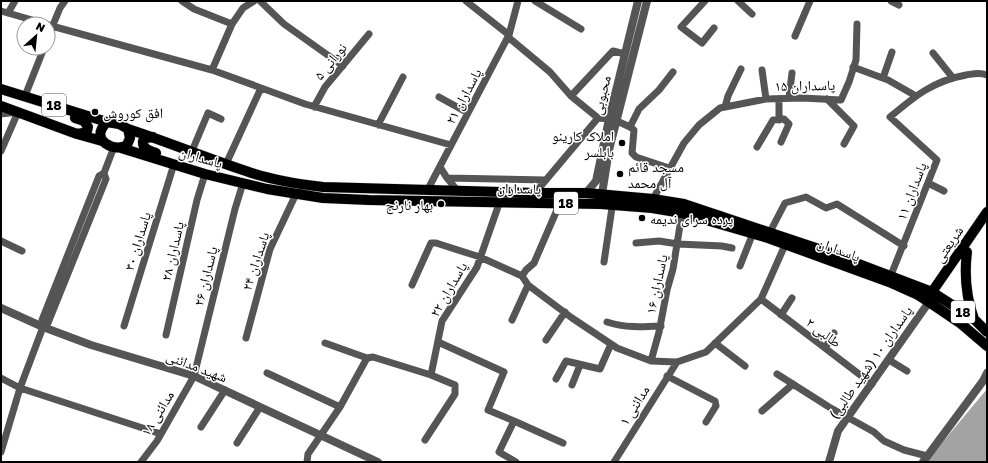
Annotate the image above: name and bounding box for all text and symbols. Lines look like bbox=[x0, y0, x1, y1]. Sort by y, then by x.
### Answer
north arrow bbox=[16, 16, 56, 56]
text: N bbox=[34, 19, 47, 34]
street label: نورانی ۵ bbox=[310, 39, 351, 83]
street label: پاسداران ۲۱ bbox=[441, 65, 486, 127]
street label: محبوبی bbox=[588, 74, 615, 117]
street label: پاسداران ۱۵ bbox=[775, 76, 836, 95]
road number: 18 bbox=[42, 94, 66, 116]
place label: افق کوروش bbox=[103, 104, 163, 123]
marker: افق کوروش bbox=[90, 107, 100, 117]
place label: املاک کارینو بابلسر bbox=[552, 127, 614, 161]
marker: املاک کارینو بابلسر bbox=[617, 138, 627, 148]
street label: پاسداران bbox=[177, 143, 225, 172]
place label: مسجد قائم آل محمد bbox=[628, 158, 684, 192]
street label: پاسداران ۱۱ bbox=[892, 160, 931, 223]
marker: مسجد قائم آل محمد bbox=[615, 169, 625, 179]
street label: پاسداران bbox=[497, 179, 542, 198]
road number: 18 bbox=[554, 192, 578, 214]
place label: بهار نارنج bbox=[385, 196, 433, 215]
marker: بهار نارنج bbox=[436, 199, 446, 209]
street label: پاسداران ۳۰ bbox=[120, 209, 155, 273]
place label: پرده سرای ندیمه bbox=[650, 210, 733, 228]
marker: پرده سرای ندیمه bbox=[637, 213, 647, 223]
street label: پاسداران ۲۸ bbox=[157, 219, 188, 283]
street label: شریعتی bbox=[930, 223, 967, 266]
street label: پاسداران ۲۴ bbox=[238, 229, 274, 293]
street label: پاسداران bbox=[815, 233, 863, 266]
street label: پاسداران ۲۶ bbox=[189, 244, 222, 308]
street label: پاسداران ۱۶ bbox=[641, 252, 672, 316]
street label: پاسداران ۲۲ bbox=[426, 258, 472, 320]
road number: 18 bbox=[951, 301, 975, 323]
street label: پاسداران ۱۰ (شهید طالبی) bbox=[825, 302, 916, 422]
street label: طالبی ۲ bbox=[803, 313, 845, 351]
street label: شهید مدائنی bbox=[164, 347, 230, 386]
street label: مدائنی ۱ bbox=[615, 382, 654, 429]
street label: مدائنی ۱۸ bbox=[137, 387, 178, 439]

